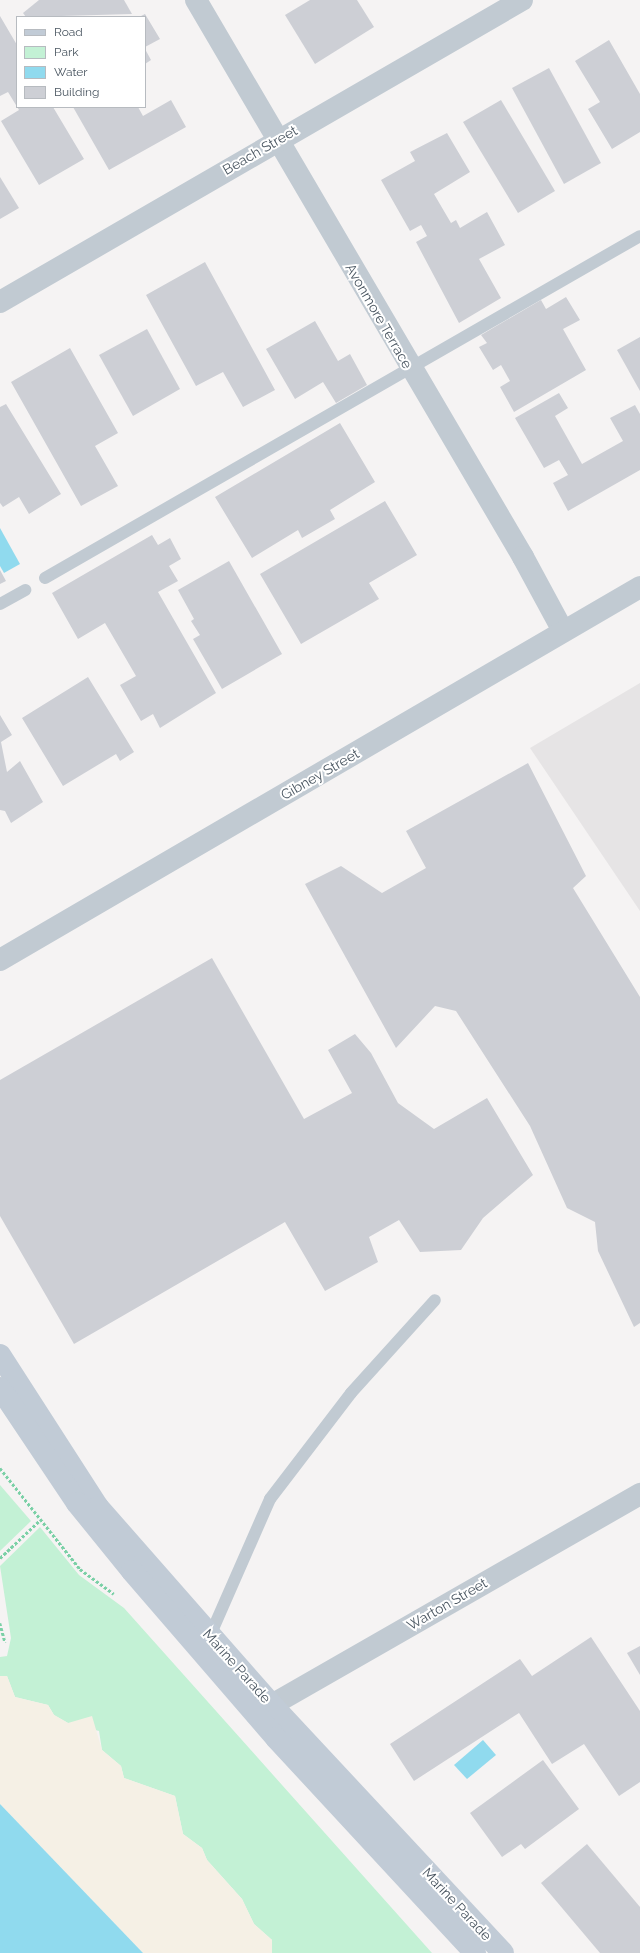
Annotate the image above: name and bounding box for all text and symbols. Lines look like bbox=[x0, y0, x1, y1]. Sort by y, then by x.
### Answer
legend bbox=[16, 16, 146, 108]
text: Road bbox=[54, 25, 83, 39]
text: Park bbox=[54, 45, 79, 59]
text: Water bbox=[54, 65, 88, 79]
text: Building bbox=[54, 85, 100, 99]
street label: Beach Street bbox=[220, 122, 300, 178]
street label: Avonmore Terrace bbox=[342, 260, 416, 372]
street label: Gibney Street bbox=[278, 745, 362, 803]
street label: Warton Street bbox=[404, 1574, 490, 1634]
street label: Marine Parade bbox=[199, 1626, 275, 1706]
street label: Marine Parade bbox=[419, 1864, 495, 1944]

